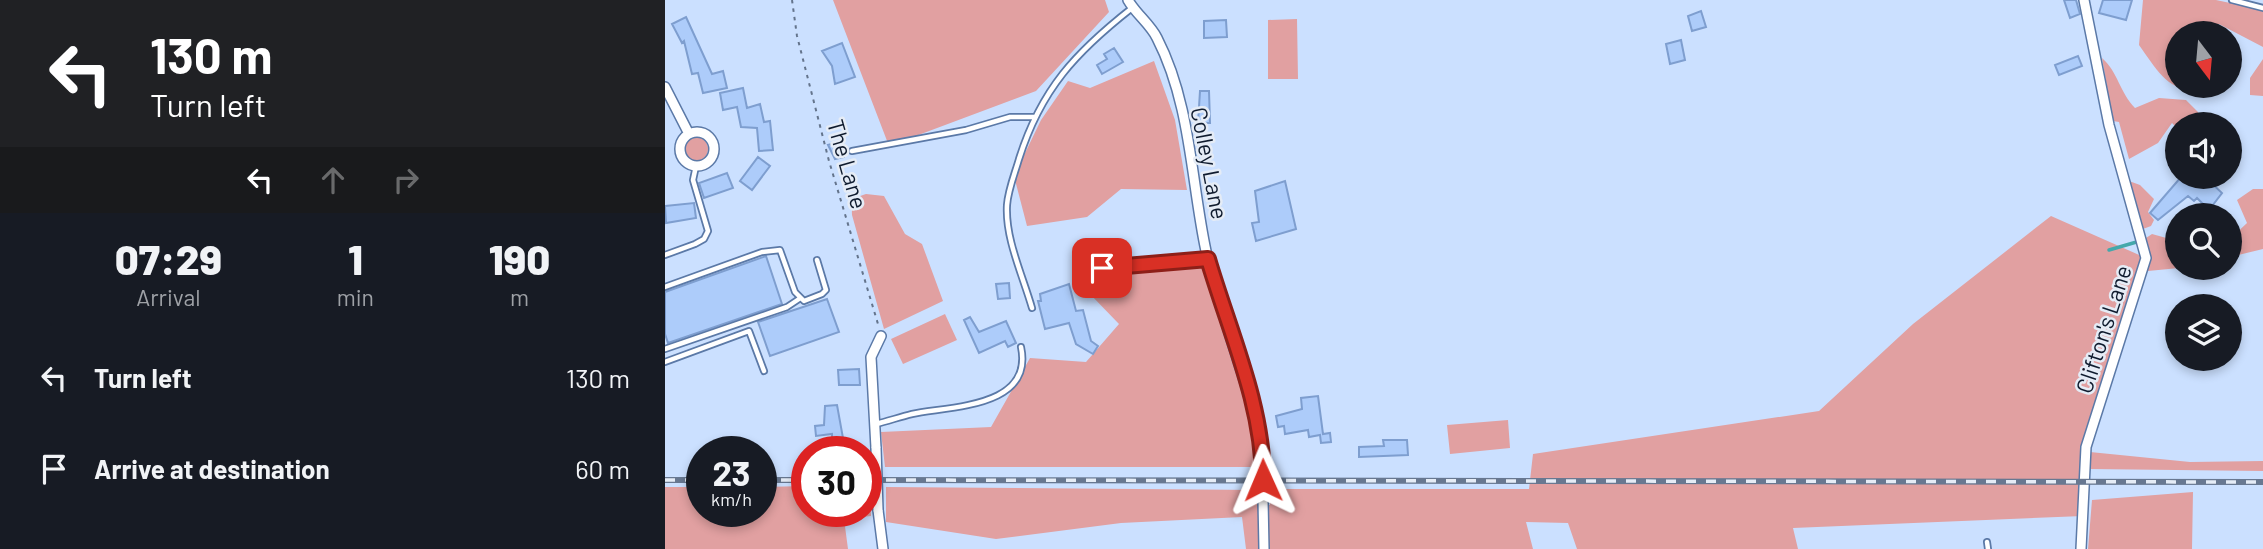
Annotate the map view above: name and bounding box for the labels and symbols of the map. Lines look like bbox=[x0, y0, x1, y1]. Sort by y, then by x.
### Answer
north arrow bbox=[2165, 21, 2242, 98]
street label: Colley Lane bbox=[1185, 105, 1235, 221]
street label: The Lane bbox=[822, 116, 874, 212]
pin bbox=[1072, 238, 1132, 298]
street label: Clifton's Lane bbox=[2069, 261, 2137, 397]
speed limit sign: 30 bbox=[791, 436, 882, 527]
position arrow bbox=[1226, 443, 1300, 517]

